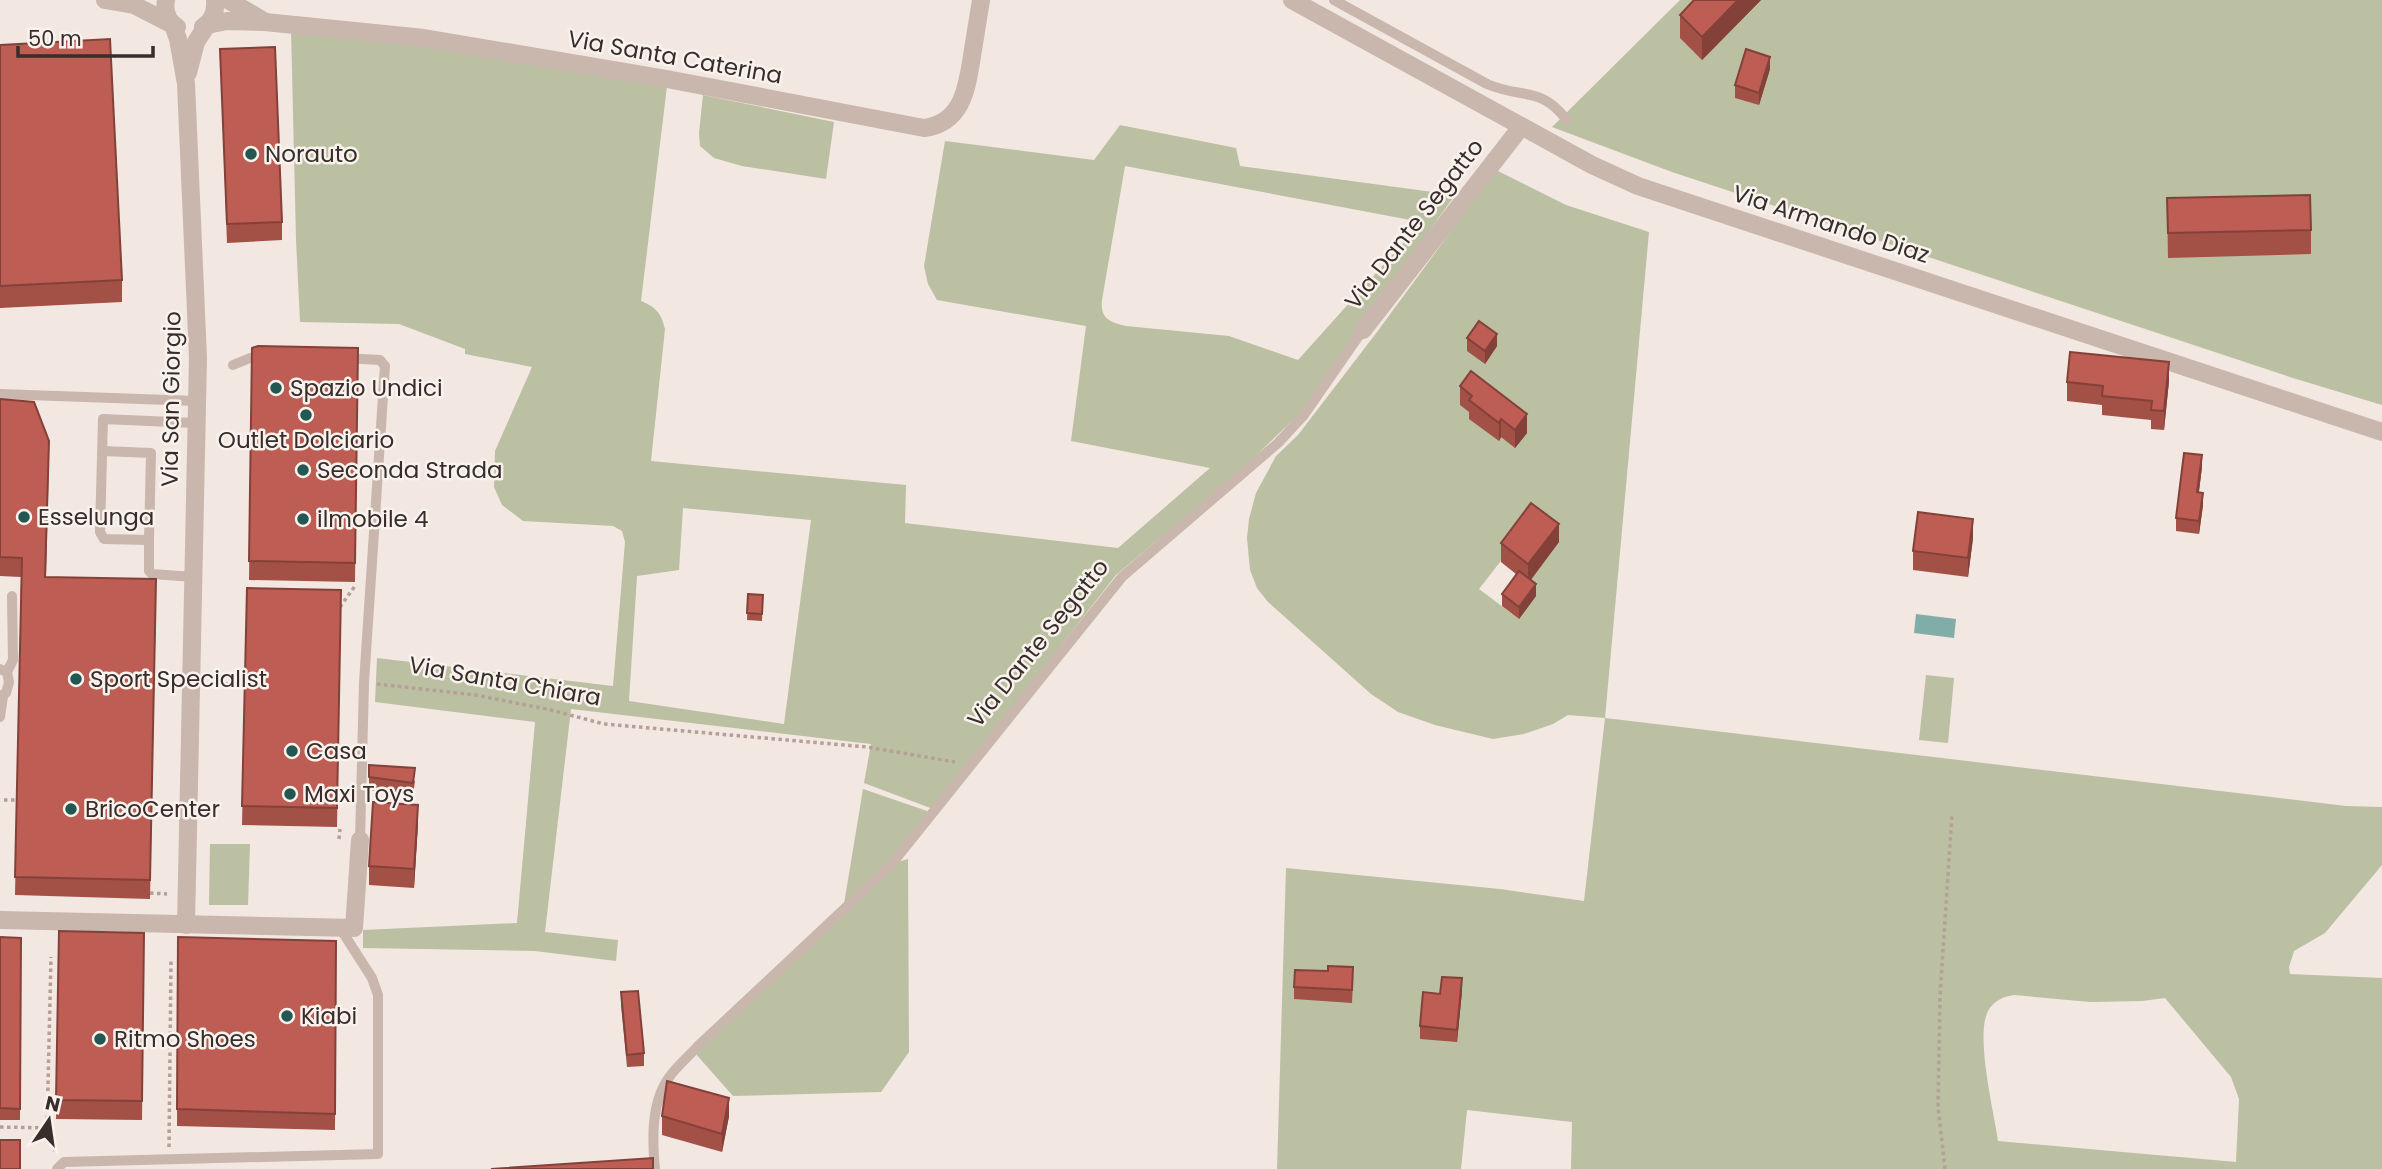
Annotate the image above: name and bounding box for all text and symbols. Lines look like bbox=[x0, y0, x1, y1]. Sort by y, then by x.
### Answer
scale bar bbox=[18, 14, 152, 58]
street label: Via Santa Caterina bbox=[565, 22, 785, 92]
text: 50 m bbox=[28, 24, 82, 53]
street label: Via Dante Segatto bbox=[1337, 132, 1491, 316]
place label: Norauto bbox=[265, 138, 358, 170]
marker: Norauto bbox=[243, 146, 259, 162]
street label: Via Armando Diaz bbox=[1728, 177, 1934, 271]
street label: Via San Giorgio bbox=[153, 311, 189, 487]
place label: Spazio Undici bbox=[290, 372, 443, 404]
marker: Spazio Undici bbox=[268, 380, 284, 396]
marker: Outlet Dolciario bbox=[298, 407, 314, 423]
place label: Outlet Dolciario bbox=[218, 424, 394, 456]
place label: Seconda Strada bbox=[317, 454, 503, 486]
marker: Seconda Strada bbox=[295, 462, 311, 478]
place label: Esselunga bbox=[38, 501, 154, 533]
place label: ilmobile 4 bbox=[317, 503, 428, 535]
marker: Esselunga bbox=[16, 509, 32, 525]
marker: ilmobile 4 bbox=[295, 511, 311, 527]
street label: Via Dante Segatto bbox=[960, 552, 1116, 734]
street label: Via Santa Chiara bbox=[406, 648, 604, 714]
place label: Sport Specialist bbox=[90, 663, 267, 695]
marker: Sport Specialist bbox=[68, 671, 84, 687]
place label: Casa bbox=[306, 735, 367, 767]
marker: Casa bbox=[284, 743, 300, 759]
place label: Maxi Toys bbox=[304, 778, 414, 810]
marker: Maxi Toys bbox=[282, 786, 298, 802]
place label: BricoCenter bbox=[85, 793, 220, 825]
marker: BricoCenter bbox=[63, 801, 79, 817]
place label: Kiabi bbox=[301, 1000, 357, 1032]
marker: Kiabi bbox=[279, 1008, 295, 1024]
place label: Ritmo Shoes bbox=[114, 1023, 256, 1055]
marker: Ritmo Shoes bbox=[92, 1031, 108, 1047]
north arrow bbox=[14, 1085, 84, 1155]
text: N bbox=[43, 1089, 63, 1119]

